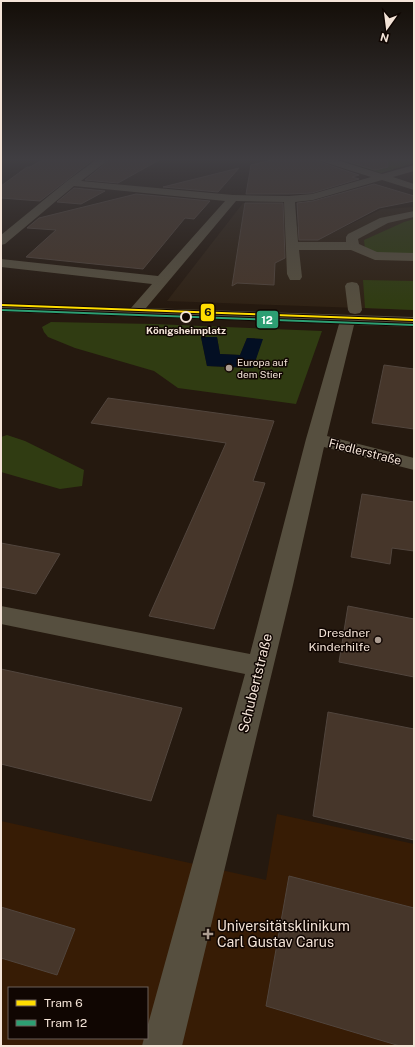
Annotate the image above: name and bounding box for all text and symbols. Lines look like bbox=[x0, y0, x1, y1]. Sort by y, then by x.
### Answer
north arrow bbox=[367, 8, 407, 48]
text: N bbox=[379, 31, 390, 45]
line badge: 6 bbox=[200, 303, 215, 322]
text: 6 bbox=[204, 306, 212, 318]
line badge: 12 bbox=[256, 310, 279, 329]
marker: Königsheimplatz bbox=[180, 311, 192, 323]
text: 12 bbox=[261, 314, 273, 326]
place label: Königsheimplatz bbox=[146, 324, 226, 336]
place label: Europa auf dem Stier bbox=[237, 356, 288, 380]
marker: Europa auf dem Stier bbox=[224, 363, 234, 373]
street label: Fiedlerstraße bbox=[327, 436, 403, 468]
place label: Dresdner Kinderhilfe bbox=[308, 626, 370, 654]
street label: Schubertstraße bbox=[235, 632, 275, 734]
marker: Dresdner Kinderhilfe bbox=[373, 635, 383, 645]
place label: Universitätsklinikum Carl Gustav Carus bbox=[217, 918, 350, 950]
marker: Universitätsklinikum Carl Gustav Carus bbox=[202, 928, 214, 940]
legend bbox=[8, 987, 148, 1039]
text: Tram 6 bbox=[44, 996, 83, 1010]
text: Tram 12 bbox=[44, 1016, 87, 1030]

